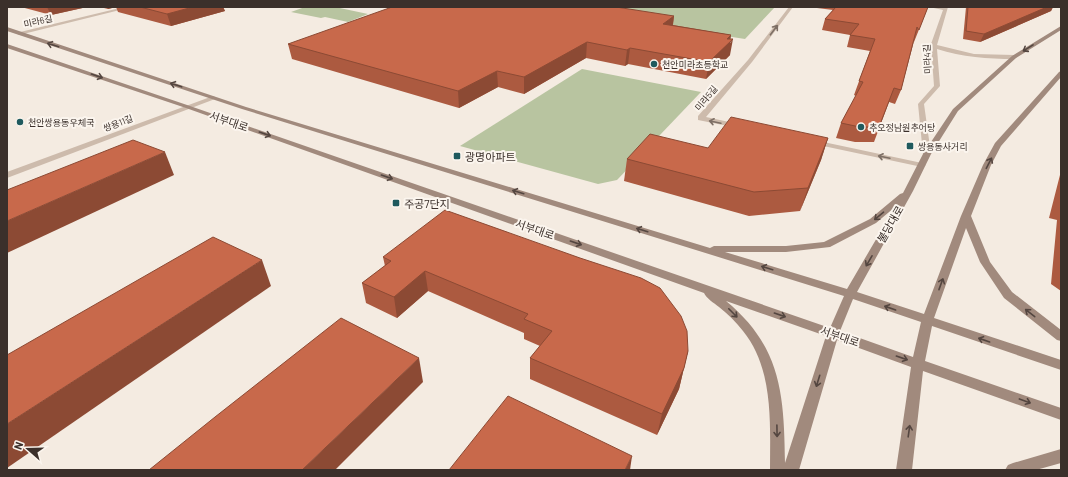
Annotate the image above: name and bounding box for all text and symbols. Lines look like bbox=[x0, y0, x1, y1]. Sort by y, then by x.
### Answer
street label: 미라6길 bbox=[22, 12, 54, 30]
one-way arrow bbox=[769, 24, 778, 35]
one-way arrow bbox=[47, 40, 59, 48]
street label: 미라4길 bbox=[921, 44, 933, 74]
one-way arrow bbox=[1022, 45, 1034, 53]
marker: 천안미라초등학교 bbox=[649, 59, 659, 69]
place label: 천안미라초등학교 bbox=[662, 59, 728, 70]
one-way arrow bbox=[91, 73, 103, 81]
one-way arrow bbox=[171, 81, 183, 89]
street label: 미라5길 bbox=[692, 83, 720, 113]
street label: 서부대로 bbox=[208, 108, 250, 134]
street label: 쌍용11길 bbox=[101, 112, 135, 134]
marker: 천안쌍용동우체국 bbox=[15, 117, 25, 127]
place label: 천안쌍용동우체국 bbox=[28, 117, 95, 128]
one-way arrow bbox=[709, 117, 722, 125]
marker: 추오정남원추어탕 bbox=[856, 122, 866, 132]
place label: 추오정남원추어탕 bbox=[869, 122, 935, 133]
one-way arrow bbox=[258, 131, 271, 138]
marker: 쌍용동사거리 bbox=[905, 141, 915, 151]
place label: 쌍용동사거리 bbox=[918, 141, 968, 152]
place label: 광명아파트 bbox=[465, 150, 516, 163]
marker: 광명아파트 bbox=[452, 151, 462, 161]
one-way arrow bbox=[877, 153, 890, 161]
one-way arrow bbox=[985, 157, 993, 169]
one-way arrow bbox=[381, 174, 394, 181]
one-way arrow bbox=[512, 188, 525, 195]
place label: 주공7단지 bbox=[404, 197, 450, 210]
marker: 주공7단지 bbox=[391, 198, 401, 208]
street label: 불당대로 bbox=[874, 203, 906, 245]
one-way arrow bbox=[874, 211, 884, 220]
street label: 서부대로 bbox=[514, 216, 556, 242]
one-way arrow bbox=[636, 226, 649, 233]
one-way arrow bbox=[570, 240, 582, 248]
one-way arrow bbox=[864, 255, 872, 267]
one-way arrow bbox=[760, 264, 773, 271]
one-way arrow bbox=[937, 278, 945, 290]
one-way arrow bbox=[884, 304, 897, 311]
one-way arrow bbox=[728, 308, 738, 318]
one-way arrow bbox=[1025, 308, 1036, 317]
one-way arrow bbox=[773, 311, 785, 319]
street label: 서부대로 bbox=[819, 323, 861, 349]
one-way arrow bbox=[979, 335, 991, 343]
one-way arrow bbox=[896, 355, 909, 362]
one-way arrow bbox=[814, 374, 821, 387]
one-way arrow bbox=[1018, 398, 1030, 406]
one-way arrow bbox=[773, 424, 781, 437]
one-way arrow bbox=[905, 425, 913, 438]
north arrow bbox=[8, 429, 48, 469]
text: N bbox=[11, 440, 25, 451]

